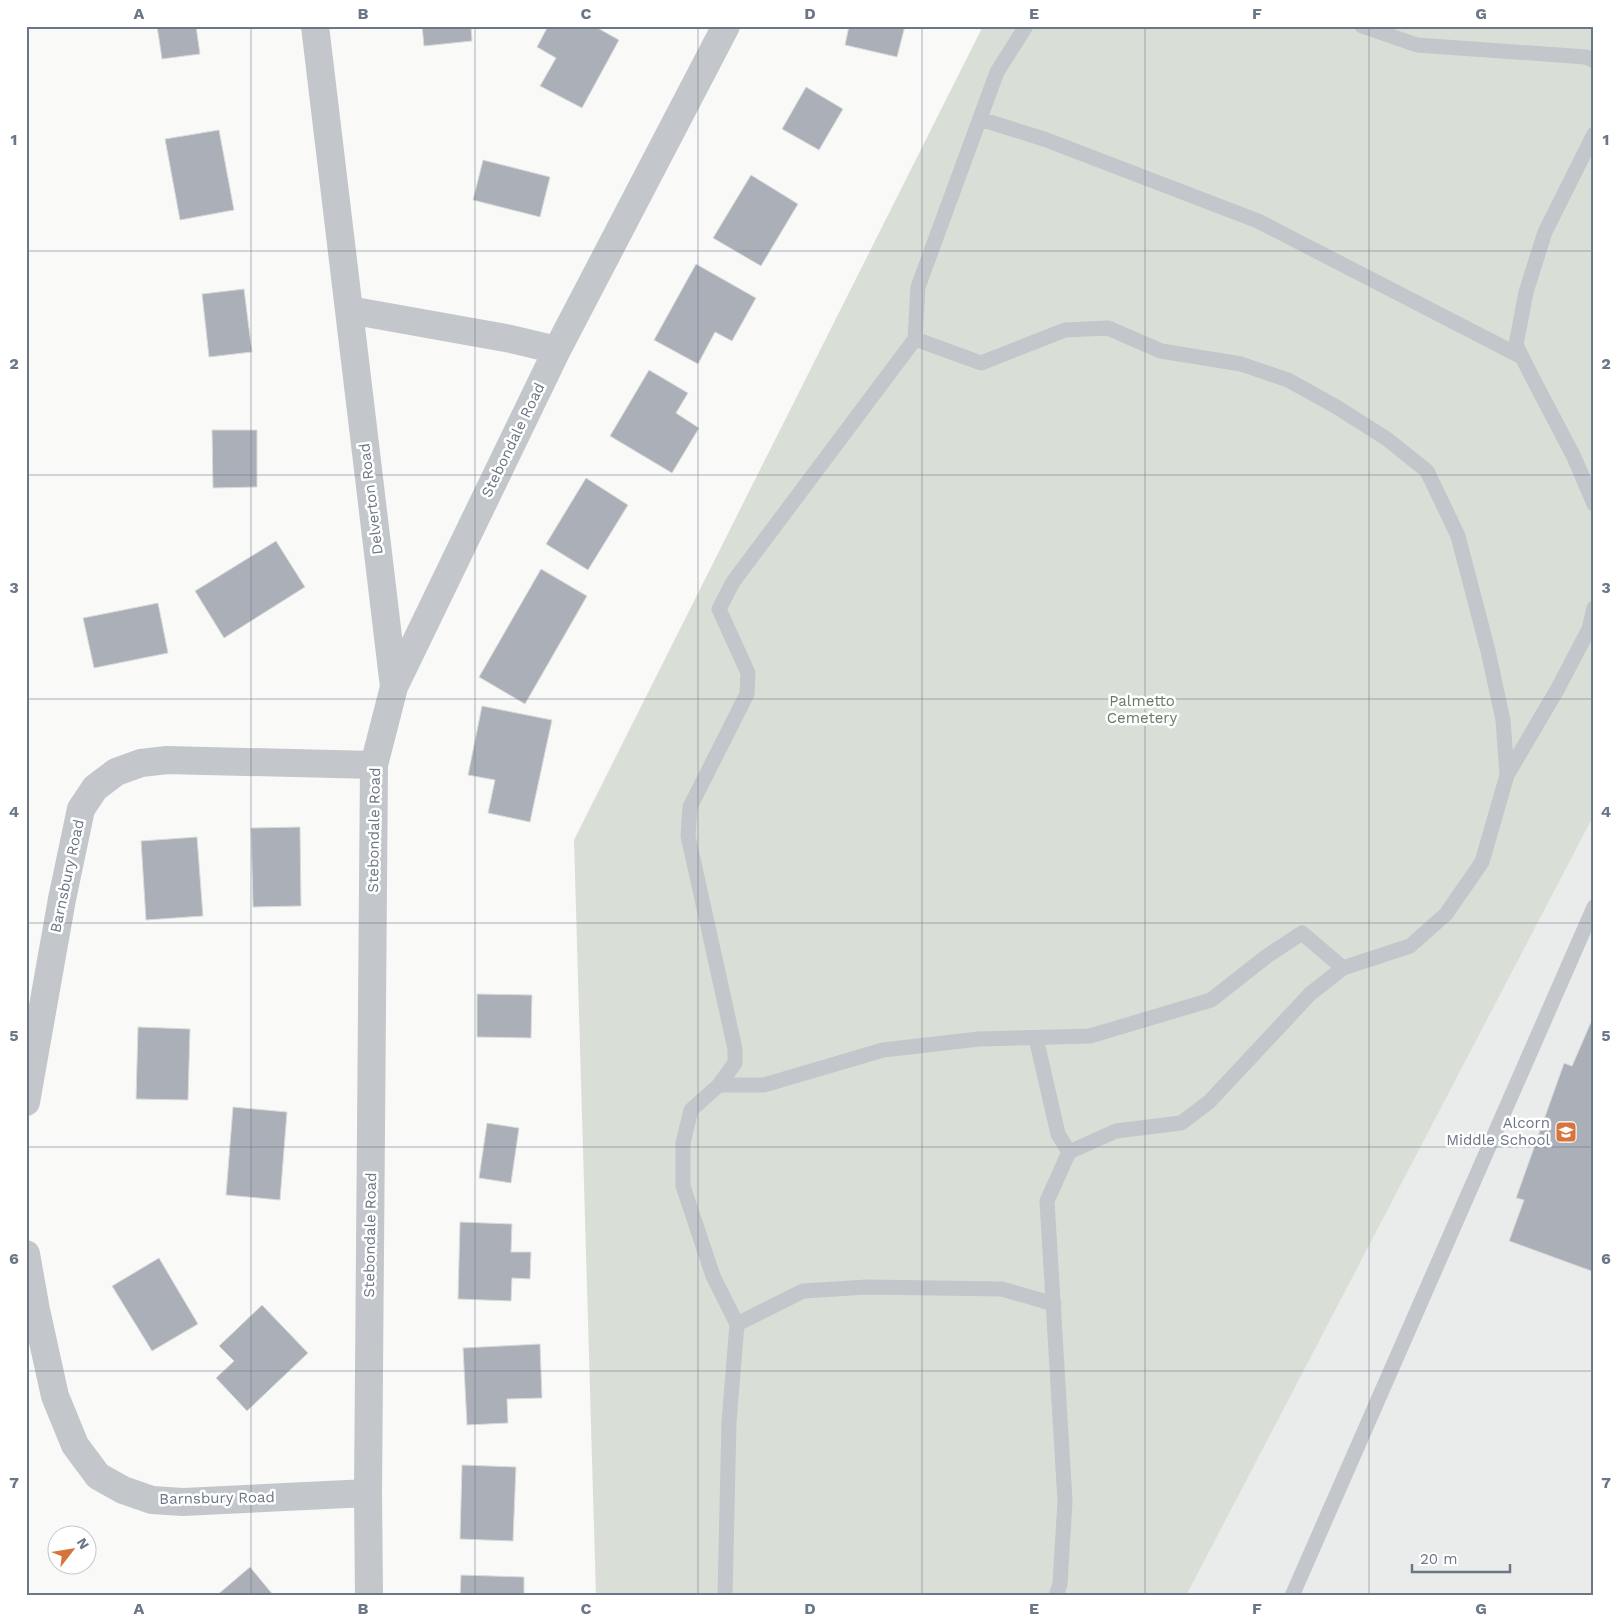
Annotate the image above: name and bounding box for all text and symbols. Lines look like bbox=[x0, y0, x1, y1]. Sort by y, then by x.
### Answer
text: A bbox=[134, 4, 145, 23]
text: B bbox=[358, 4, 369, 23]
text: C bbox=[581, 4, 592, 23]
text: D bbox=[804, 4, 816, 23]
text: E bbox=[1029, 4, 1039, 23]
text: F bbox=[1252, 4, 1262, 23]
text: G bbox=[1475, 4, 1487, 23]
text: 1 bbox=[11, 130, 17, 149]
text: 1 bbox=[1603, 130, 1609, 149]
text: 2 bbox=[9, 354, 19, 373]
text: 2 bbox=[1601, 354, 1611, 373]
street label: Stebondale Road bbox=[477, 380, 549, 500]
street label: Delverton Road bbox=[355, 442, 387, 556]
text: 3 bbox=[9, 578, 19, 597]
text: 3 bbox=[1601, 578, 1611, 597]
park label: Palmetto Cemetery bbox=[1107, 692, 1177, 727]
street label: Stebondale Road bbox=[364, 767, 384, 893]
text: 4 bbox=[9, 802, 19, 821]
text: 4 bbox=[1601, 802, 1611, 821]
street label: Barnsbury Road bbox=[46, 818, 88, 934]
text: 5 bbox=[9, 1026, 19, 1045]
text: 5 bbox=[1601, 1026, 1611, 1045]
place label: Alcorn Middle School bbox=[1446, 1114, 1550, 1149]
school or university icon: Alcorn Middle School bbox=[1554, 1120, 1578, 1144]
street label: Stebondale Road bbox=[360, 1172, 380, 1298]
text: 6 bbox=[9, 1249, 19, 1268]
text: 6 bbox=[1601, 1249, 1611, 1268]
text: 7 bbox=[9, 1473, 19, 1492]
text: 7 bbox=[1601, 1473, 1611, 1492]
street label: Barnsbury Road bbox=[159, 1488, 275, 1508]
north arrow bbox=[48, 1524, 98, 1574]
text: N bbox=[74, 1535, 93, 1552]
scale bar bbox=[1412, 1542, 1510, 1574]
text: 20 m bbox=[1420, 1550, 1458, 1568]
text: A bbox=[134, 1599, 145, 1618]
text: B bbox=[358, 1599, 369, 1618]
text: C bbox=[581, 1599, 592, 1618]
text: D bbox=[804, 1599, 816, 1618]
text: E bbox=[1029, 1599, 1039, 1618]
text: F bbox=[1252, 1599, 1262, 1618]
text: G bbox=[1475, 1599, 1487, 1618]

